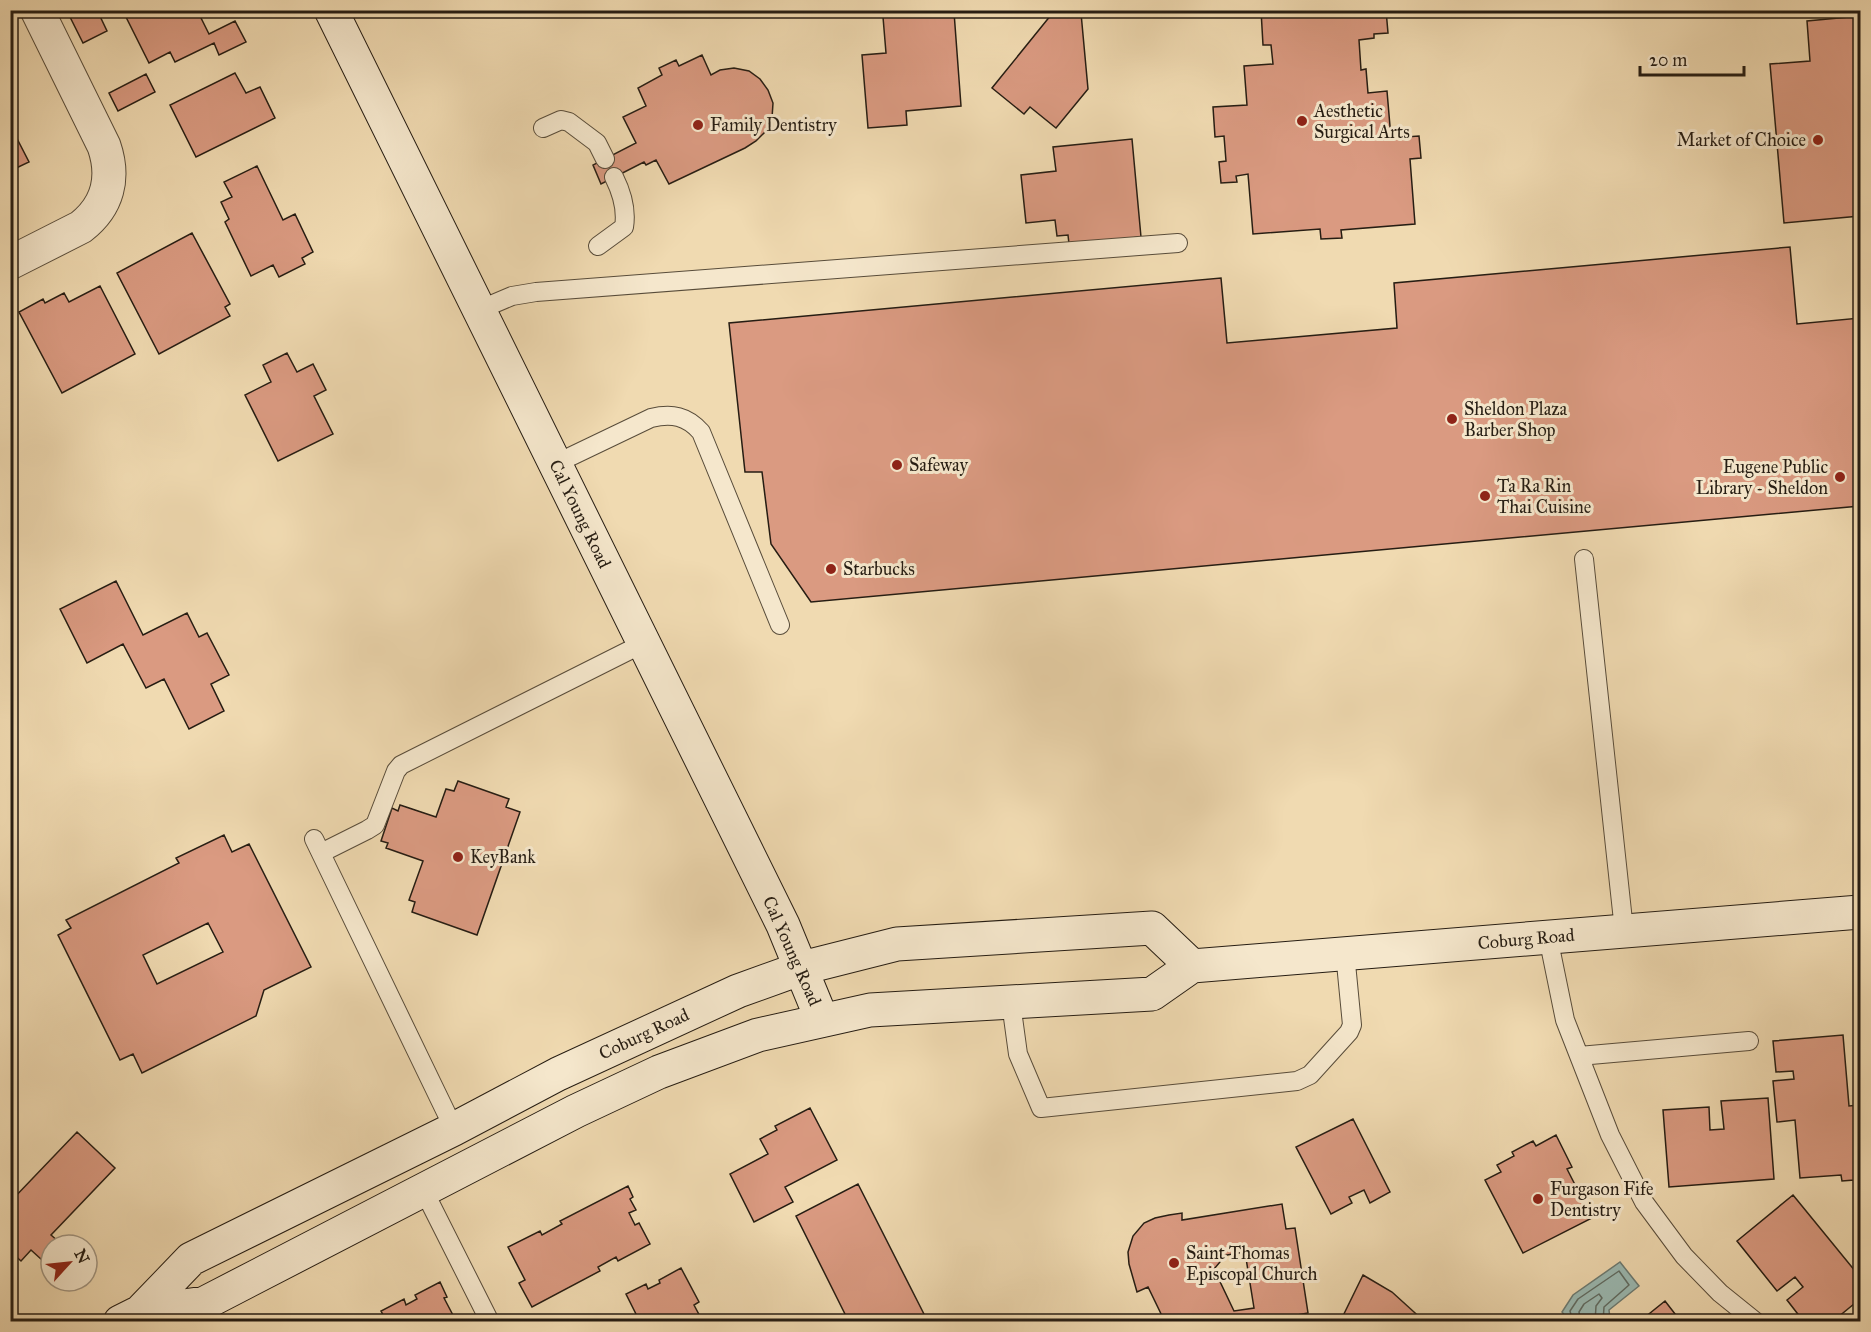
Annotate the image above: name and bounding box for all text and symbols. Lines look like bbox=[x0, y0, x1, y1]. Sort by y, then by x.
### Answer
scale bar bbox=[1640, 39, 1744, 77]
text: 20 m bbox=[1649, 49, 1687, 71]
place label: Aesthetic Surgical Arts bbox=[1313, 100, 1410, 144]
place label: Family Dentistry bbox=[710, 114, 837, 136]
marker: Aesthetic Surgical Arts bbox=[1295, 114, 1309, 128]
marker: Family Dentistry bbox=[691, 118, 705, 132]
place label: Market of Choice bbox=[1677, 129, 1806, 151]
marker: Market of Choice bbox=[1811, 133, 1825, 147]
place label: Sheldon Plaza Barber Shop bbox=[1464, 398, 1568, 441]
marker: Sheldon Plaza Barber Shop bbox=[1445, 412, 1459, 426]
place label: Safeway bbox=[909, 454, 968, 476]
street label: Cal Young Road bbox=[543, 456, 616, 572]
place label: Eugene Public Library - Sheldon bbox=[1696, 456, 1828, 499]
marker: Safeway bbox=[890, 458, 904, 472]
marker: Eugene Public Library - Sheldon bbox=[1833, 470, 1847, 484]
place label: Ta Ra Rin Thai Cuisine bbox=[1497, 475, 1591, 518]
marker: Ta Ra Rin Thai Cuisine bbox=[1478, 489, 1492, 503]
place label: Starbucks bbox=[843, 558, 915, 580]
marker: Starbucks bbox=[824, 562, 838, 576]
place label: KeyBank bbox=[470, 846, 536, 868]
marker: KeyBank bbox=[451, 850, 465, 864]
street label: Cal Young Road bbox=[757, 893, 826, 1010]
street label: Coburg Road bbox=[1477, 924, 1575, 955]
street label: Coburg Road bbox=[595, 1004, 693, 1065]
place label: Furgason Fife Dentistry bbox=[1550, 1178, 1653, 1221]
marker: Furgason Fife Dentistry bbox=[1531, 1192, 1545, 1206]
north arrow bbox=[39, 1233, 99, 1293]
place label: Saint Thomas Episcopal Church bbox=[1186, 1242, 1318, 1285]
text: N bbox=[70, 1246, 94, 1267]
marker: Saint Thomas Episcopal Church bbox=[1167, 1256, 1181, 1270]

